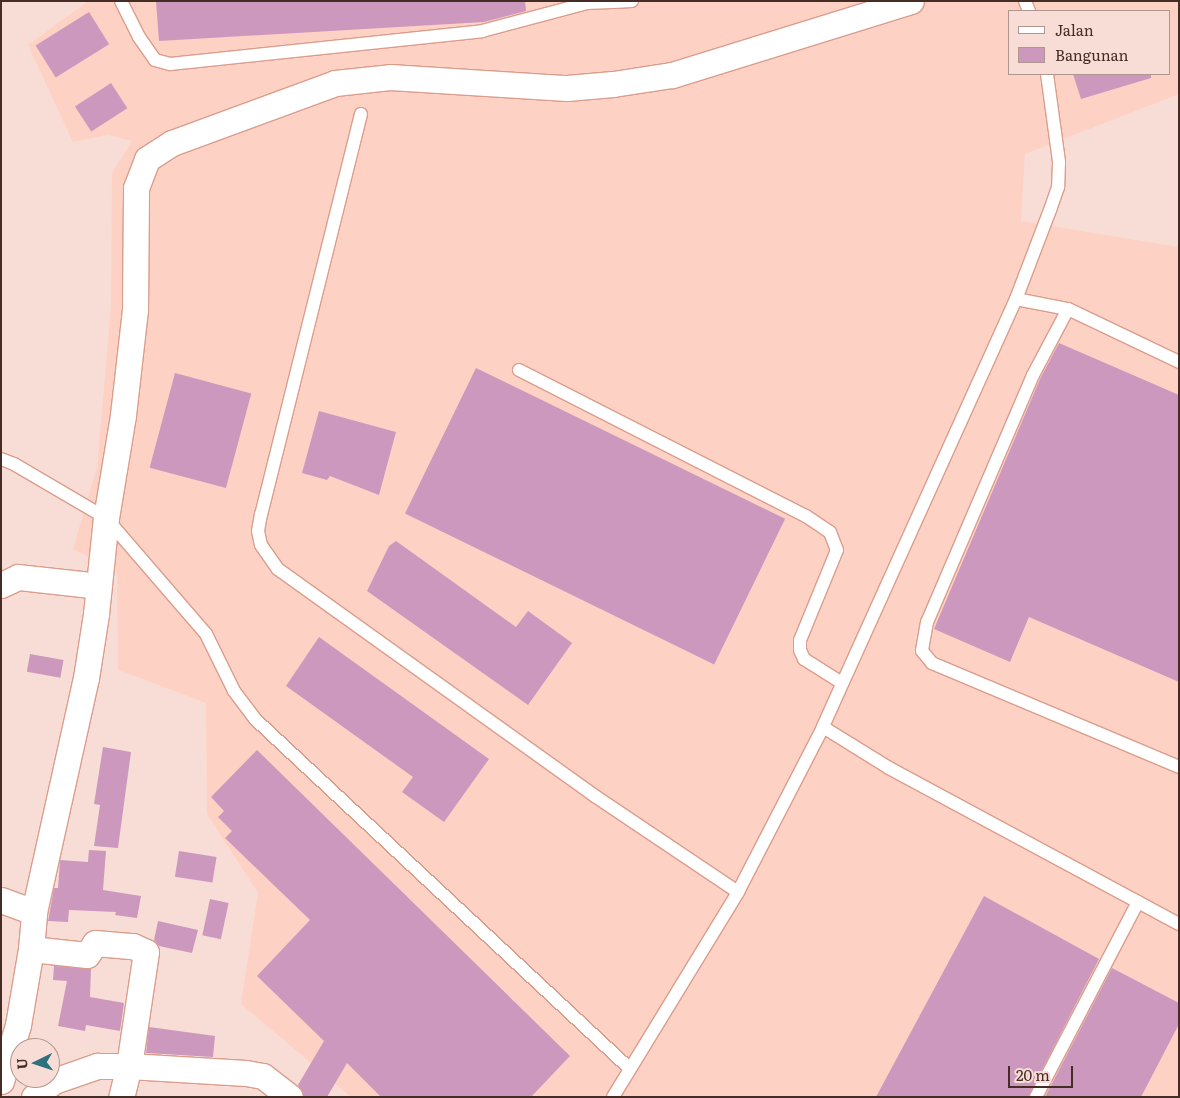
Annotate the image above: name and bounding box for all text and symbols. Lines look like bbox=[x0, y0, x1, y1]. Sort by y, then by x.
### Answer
legend bbox=[1008, 10, 1170, 75]
text: Jalan bbox=[1055, 18, 1094, 41]
text: Bangunan bbox=[1055, 43, 1128, 66]
north arrow bbox=[10, 1038, 60, 1088]
scale bar bbox=[1010, 1056, 1075, 1088]
text: U bbox=[11, 1058, 31, 1070]
text: 20 m bbox=[1016, 1063, 1050, 1086]

